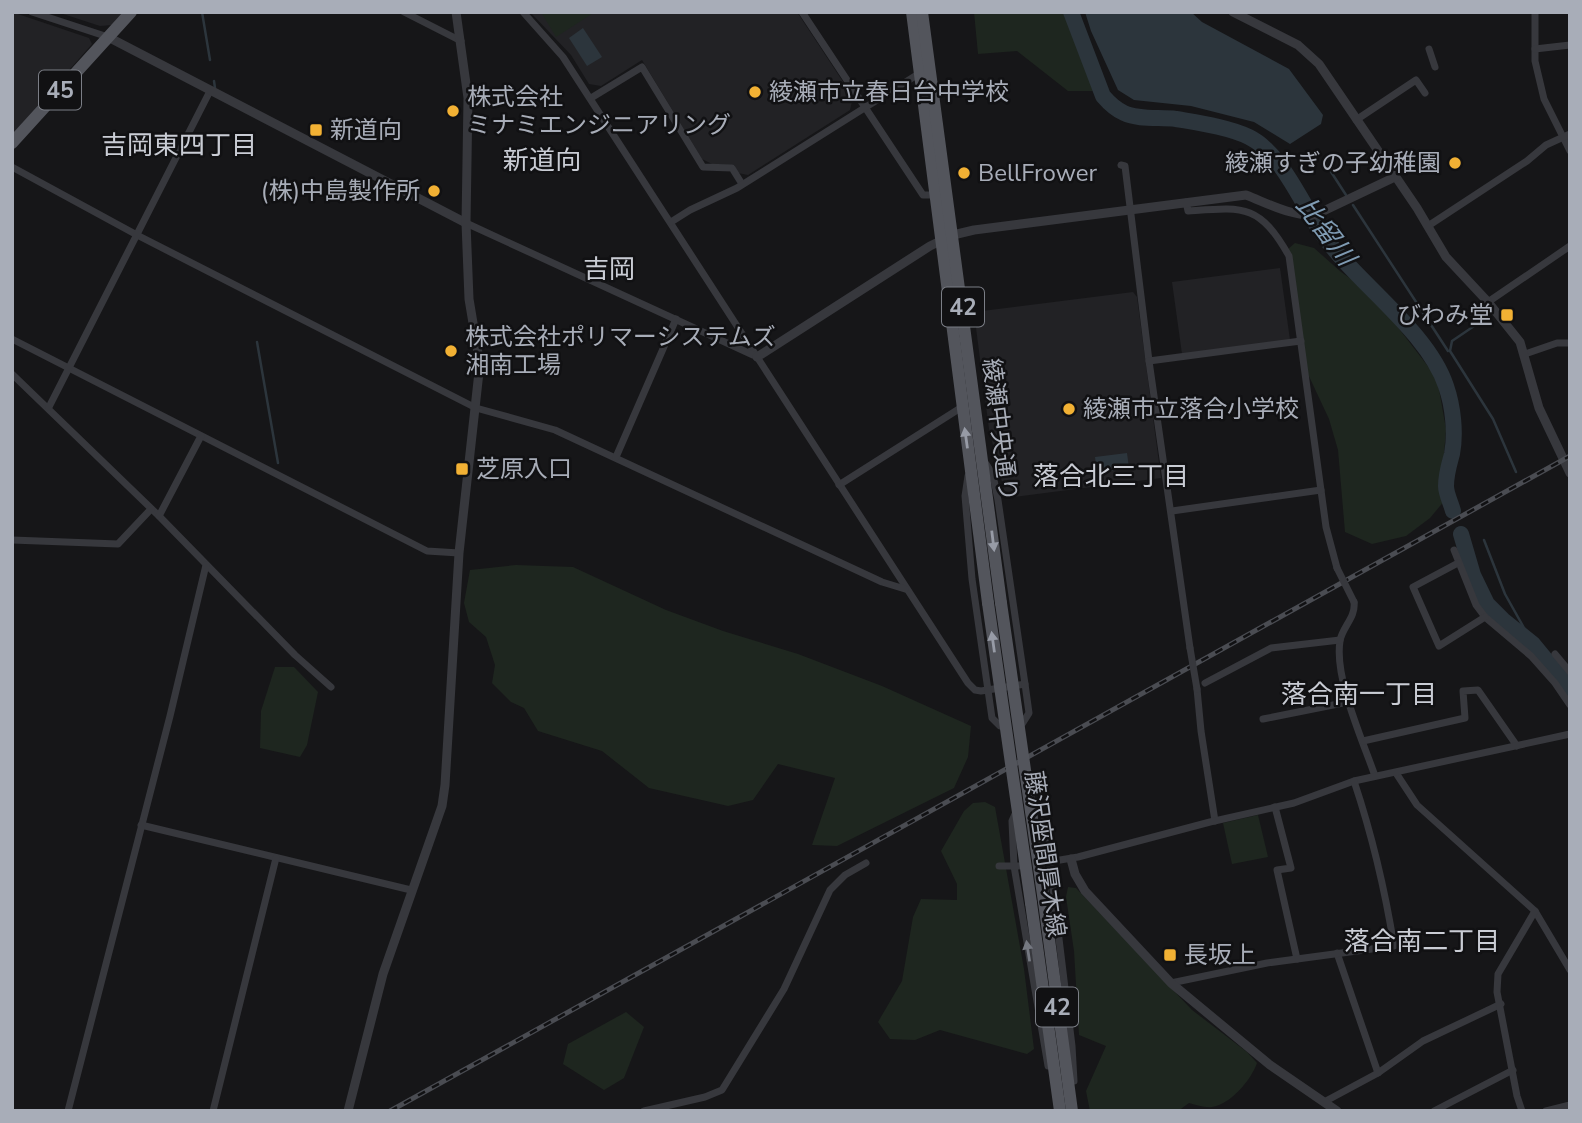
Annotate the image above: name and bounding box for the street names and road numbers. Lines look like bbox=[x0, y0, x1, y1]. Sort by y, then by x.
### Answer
road number: 45 bbox=[39, 71, 81, 110]
road number: 42 bbox=[942, 288, 984, 326]
street label: 綾瀬中央通り bbox=[975, 357, 1025, 503]
street label: 藤沢座間厚木線 bbox=[1017, 769, 1073, 939]
road number: 42 bbox=[1036, 988, 1078, 1026]

